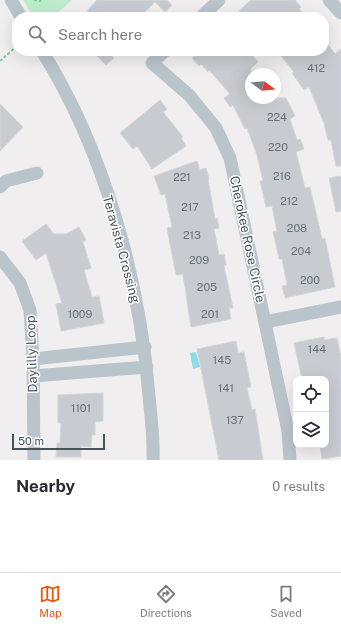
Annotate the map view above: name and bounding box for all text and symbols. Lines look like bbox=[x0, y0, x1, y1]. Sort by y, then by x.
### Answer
search box bbox=[12, 12, 329, 56]
icon: search bbox=[26, 23, 48, 45]
text: Search here bbox=[58, 26, 142, 43]
house number: 412 bbox=[307, 62, 325, 74]
north arrow bbox=[245, 68, 281, 104]
house number: 224 bbox=[267, 111, 287, 123]
house number: 220 bbox=[268, 141, 288, 153]
house number: 216 bbox=[273, 170, 291, 182]
house number: 221 bbox=[173, 171, 191, 183]
street label: Cherokee Rose Circle bbox=[227, 174, 268, 304]
street label: Teravista Crossing bbox=[100, 194, 143, 305]
house number: 212 bbox=[280, 195, 298, 207]
house number: 217 bbox=[181, 201, 199, 213]
house number: 208 bbox=[287, 222, 307, 234]
house number: 213 bbox=[183, 229, 201, 241]
house number: 204 bbox=[291, 245, 311, 257]
house number: 209 bbox=[189, 254, 209, 266]
house number: 200 bbox=[300, 274, 320, 286]
house number: 205 bbox=[197, 281, 217, 293]
house number: 1009 bbox=[68, 308, 92, 320]
house number: 201 bbox=[201, 308, 219, 320]
street label: Daylilly Loop bbox=[23, 315, 40, 393]
house number: 144 bbox=[308, 343, 326, 355]
house number: 145 bbox=[213, 354, 231, 366]
map controls bbox=[293, 376, 329, 448]
button: locate bbox=[293, 376, 329, 412]
house number: 141 bbox=[218, 382, 234, 394]
house number: 1101 bbox=[71, 402, 91, 414]
button: layers bbox=[293, 412, 329, 448]
house number: 137 bbox=[226, 414, 244, 426]
scale bar bbox=[12, 432, 105, 451]
text: 50 m bbox=[18, 435, 44, 447]
text: Nearby bbox=[16, 476, 75, 496]
text: 0 results bbox=[272, 479, 325, 494]
tab: Map bbox=[39, 583, 62, 619]
tab: Directions bbox=[140, 583, 192, 619]
tab: Saved bbox=[270, 583, 302, 619]

